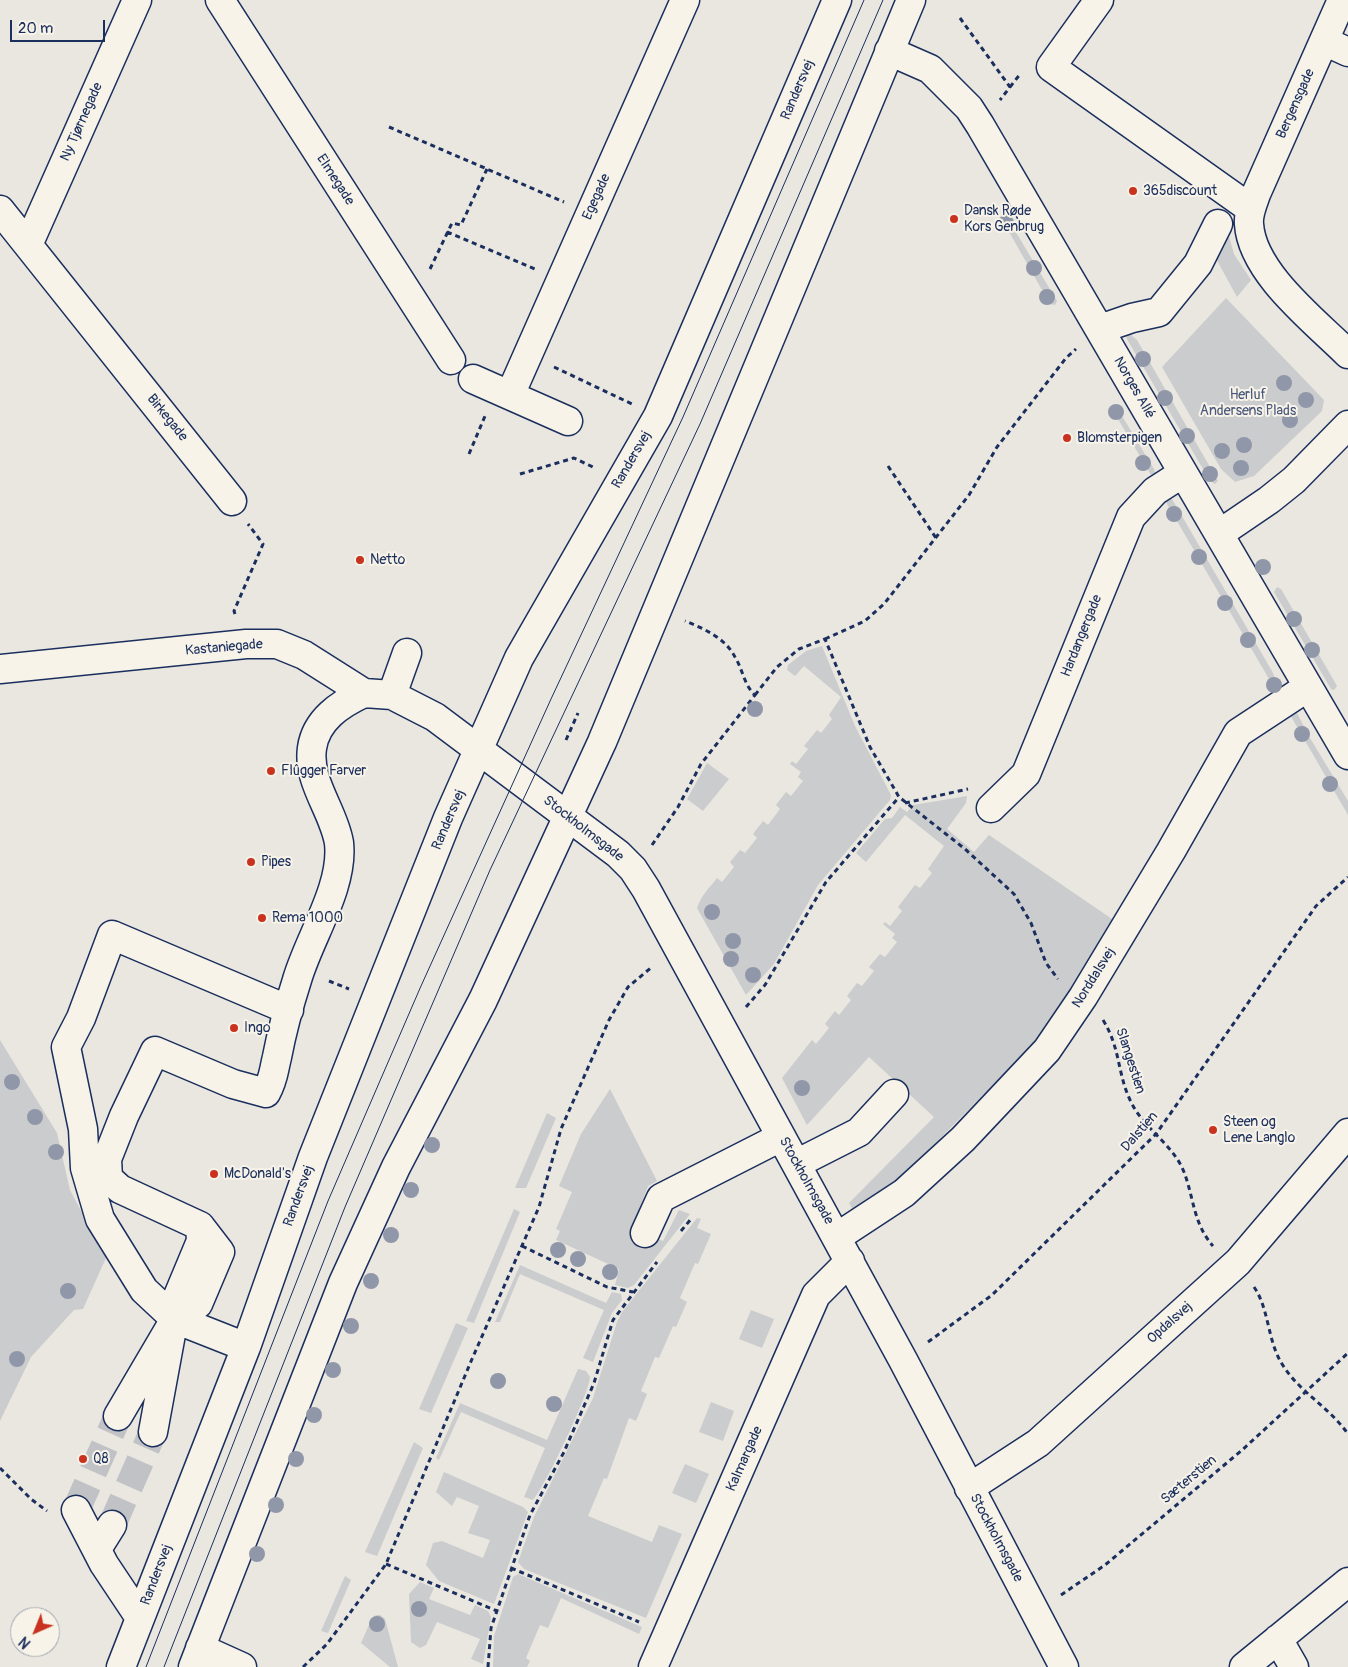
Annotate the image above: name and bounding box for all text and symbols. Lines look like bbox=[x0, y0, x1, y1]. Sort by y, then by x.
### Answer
scale bar bbox=[12, 10, 108, 42]
text: 20 m bbox=[18, 19, 53, 38]
street label: Randersvej bbox=[778, 57, 818, 123]
street label: Bergensgade bbox=[1273, 66, 1319, 142]
street label: Ny Tjørnegade bbox=[57, 80, 107, 164]
street label: Elmegade bbox=[312, 151, 358, 209]
street label: Egegade bbox=[579, 171, 615, 223]
place label: 365discount bbox=[1143, 183, 1217, 199]
marker: 365discount bbox=[1127, 185, 1139, 197]
place label: Dansk Røde Kors Genbrug bbox=[964, 203, 1044, 236]
marker: Dansk Røde Kors Genbrug bbox=[948, 213, 960, 225]
street label: Norges Allé bbox=[1110, 354, 1158, 422]
park label: Herluf Andersens Plads bbox=[1200, 387, 1296, 420]
street label: Birkegade bbox=[143, 391, 191, 445]
street label: Randersvej bbox=[609, 428, 655, 492]
place label: Blomsterpigen bbox=[1077, 430, 1162, 446]
marker: Blomsterpigen bbox=[1061, 432, 1073, 444]
place label: Netto bbox=[370, 552, 405, 568]
marker: Netto bbox=[354, 554, 366, 566]
street label: Hardangergade bbox=[1058, 592, 1106, 680]
street label: Kastaniegade bbox=[185, 636, 263, 660]
place label: Flûgger Farver bbox=[281, 763, 366, 779]
marker: Flûgger Farver bbox=[265, 765, 277, 777]
street label: Randersvej bbox=[429, 787, 469, 853]
street label: Stockholmsgade bbox=[539, 792, 627, 866]
place label: Pipes bbox=[261, 854, 291, 870]
marker: Pipes bbox=[245, 856, 257, 868]
place label: Rema 1000 bbox=[272, 910, 343, 926]
marker: Rema 1000 bbox=[256, 912, 268, 924]
street label: Norddalsvej bbox=[1069, 945, 1119, 1011]
place label: Ingo bbox=[244, 1020, 270, 1036]
marker: Ingo bbox=[228, 1022, 240, 1034]
street label: Slangestien bbox=[1111, 1026, 1149, 1096]
street label: Dalstien bbox=[1118, 1109, 1162, 1155]
place label: Steen og Lene Langlo bbox=[1223, 1114, 1295, 1146]
marker: Steen og Lene Langlo bbox=[1207, 1124, 1219, 1136]
street label: Stockholmsgade bbox=[775, 1134, 837, 1228]
street label: Randersvej bbox=[280, 1163, 318, 1229]
place label: McDonald's bbox=[224, 1166, 291, 1182]
marker: McDonald's bbox=[208, 1168, 220, 1180]
street label: Opdalsvej bbox=[1144, 1298, 1196, 1348]
street label: Kalmargade bbox=[723, 1424, 767, 1494]
place label: Q8 bbox=[93, 1451, 109, 1467]
street label: Sæterstien bbox=[1158, 1452, 1220, 1508]
marker: Q8 bbox=[77, 1453, 89, 1465]
street label: Stockholmsgade bbox=[966, 1491, 1026, 1585]
street label: Randersvej bbox=[138, 1542, 176, 1608]
north arrow bbox=[10, 1607, 60, 1657]
text: N bbox=[16, 1633, 34, 1652]

